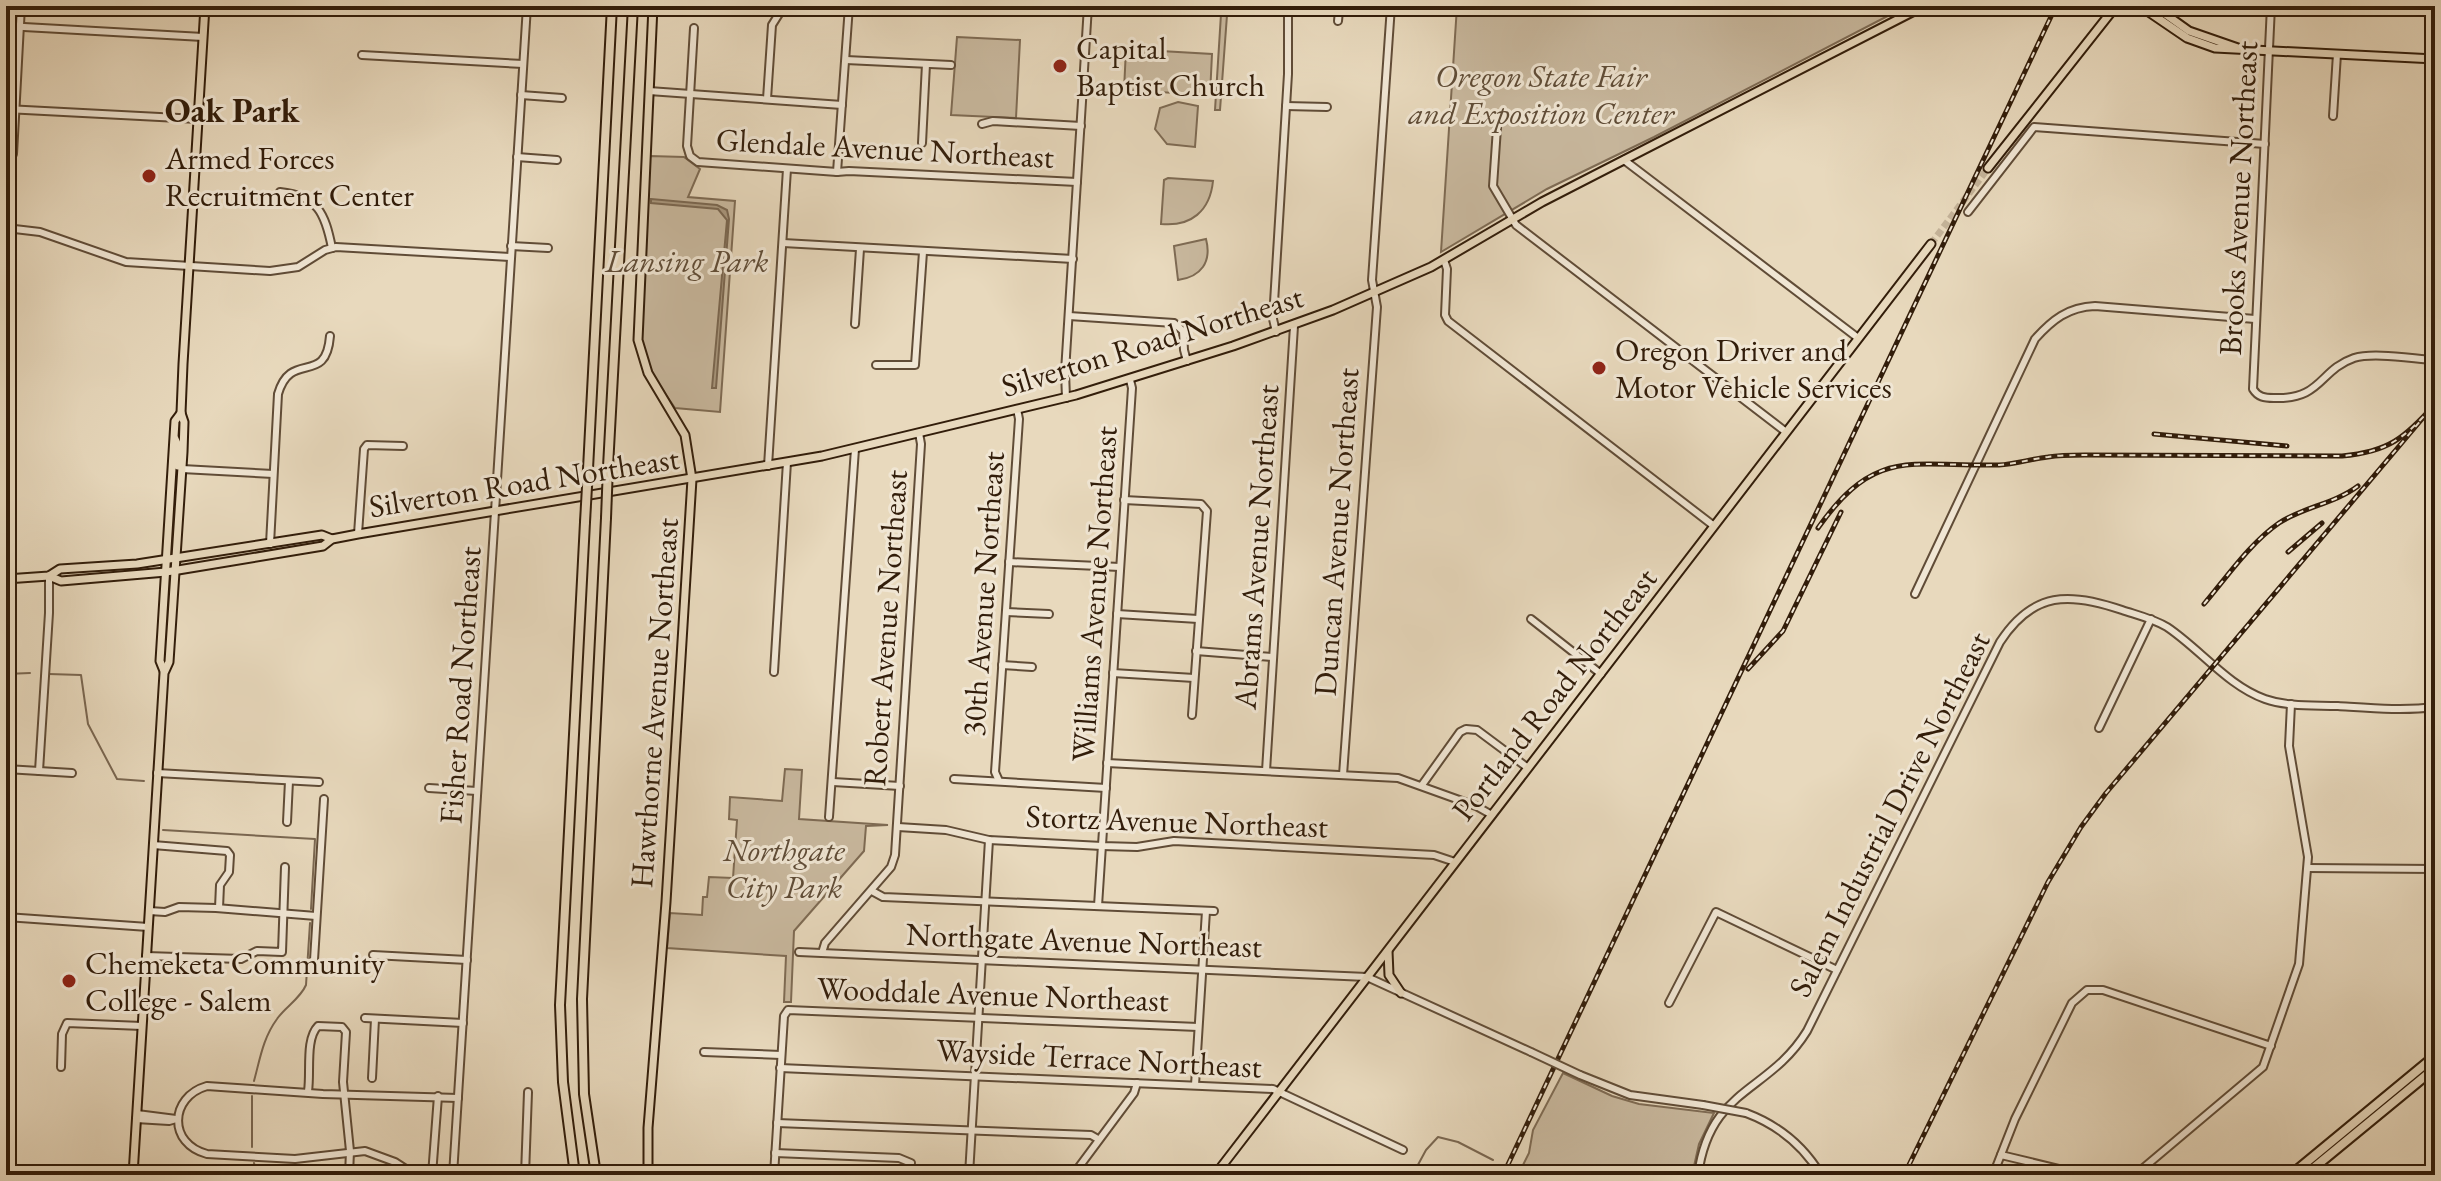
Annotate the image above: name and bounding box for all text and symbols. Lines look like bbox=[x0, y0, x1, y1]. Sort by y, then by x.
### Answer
place label: Capital Baptist Church bbox=[1076, 27, 1265, 106]
street label: Brooks Avenue Northeast bbox=[2209, 40, 2267, 356]
park label: Oregon State Fair and Exposition Center bbox=[1407, 55, 1676, 134]
marker: Capital Baptist Church bbox=[1051, 57, 1069, 75]
district label: Oak Park bbox=[165, 88, 300, 132]
street label: Glendale Avenue Northeast bbox=[715, 118, 1055, 178]
place label: Armed Forces Recruitment Center bbox=[164, 137, 414, 216]
marker: Armed Forces Recruitment Center bbox=[140, 167, 158, 185]
park label: Lansing Park bbox=[604, 240, 769, 282]
street label: Silverton Road Northeast bbox=[996, 275, 1308, 407]
place label: Oregon Driver and Motor Vehicle Services bbox=[1615, 329, 1892, 408]
marker: Oregon Driver and Motor Vehicle Services bbox=[1590, 359, 1608, 377]
street label: Duncan Avenue Northeast bbox=[1304, 367, 1368, 697]
street label: Abrams Avenue Northeast bbox=[1224, 383, 1288, 712]
street label: Williams Avenue Northeast bbox=[1061, 425, 1127, 763]
street label: Silverton Road Northeast bbox=[366, 437, 682, 527]
street label: 30th Avenue Northeast bbox=[952, 450, 1014, 738]
street label: Robert Avenue Northeast bbox=[853, 468, 917, 788]
street label: Hawthorne Avenue Northeast bbox=[620, 516, 688, 890]
street label: Fisher Road Northeast bbox=[429, 545, 491, 825]
street label: Portland Road Northeast bbox=[1442, 559, 1666, 829]
street label: Salem Industrial Drive Northeast bbox=[1778, 624, 2000, 1004]
street label: Stortz Avenue Northeast bbox=[1025, 795, 1329, 847]
park label: Northgate City Park bbox=[722, 829, 846, 908]
street label: Northgate Avenue Northeast bbox=[905, 913, 1263, 967]
place label: Chemeketa Community College - Salem bbox=[85, 942, 386, 1021]
street label: Wooddale Avenue Northeast bbox=[816, 967, 1170, 1021]
marker: Chemeketa Community College - Salem bbox=[60, 972, 78, 990]
street label: Wayside Terrace Northeast bbox=[935, 1029, 1263, 1087]

